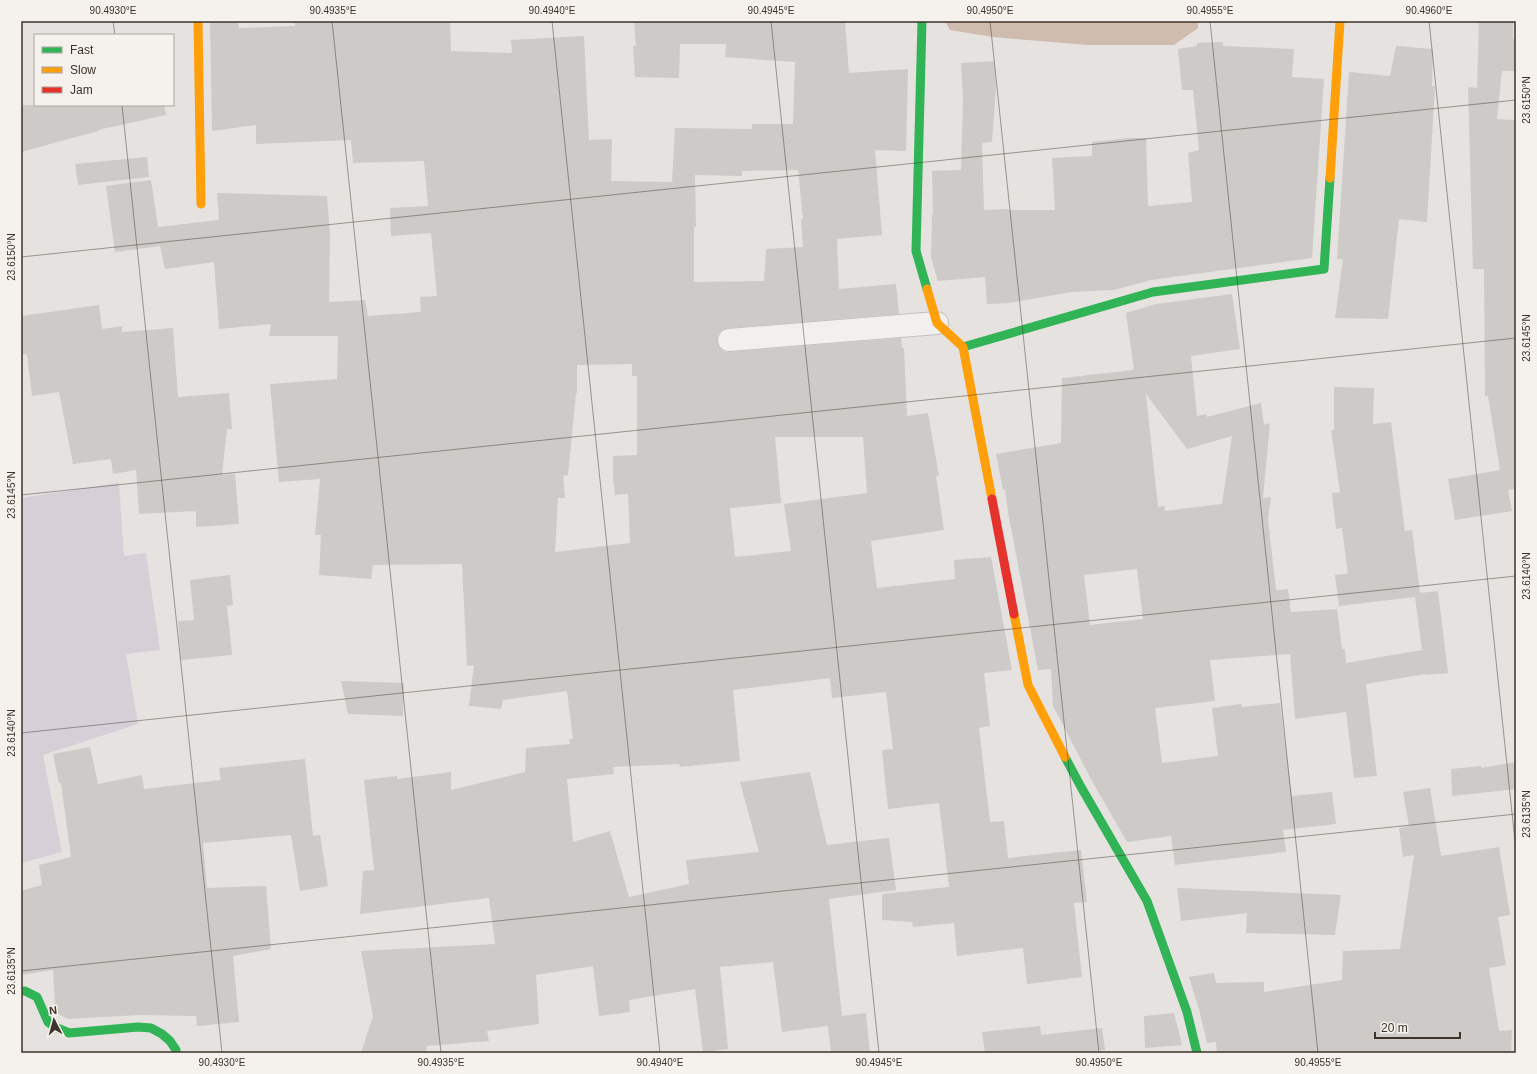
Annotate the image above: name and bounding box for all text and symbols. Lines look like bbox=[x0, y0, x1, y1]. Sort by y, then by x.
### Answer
text: 90.4930°E bbox=[90, 5, 137, 16]
text: 90.4935°E bbox=[310, 5, 357, 16]
text: 90.4940°E bbox=[529, 5, 576, 16]
text: 90.4945°E bbox=[748, 5, 795, 16]
text: 90.4950°E bbox=[967, 5, 1014, 16]
text: 90.4955°E bbox=[1187, 5, 1234, 16]
text: 90.4960°E bbox=[1406, 5, 1453, 16]
legend bbox=[34, 34, 174, 106]
text: Fast bbox=[70, 43, 94, 57]
text: Slow bbox=[70, 63, 96, 77]
text: 23.6150°N bbox=[1521, 76, 1532, 124]
text: Jam bbox=[70, 83, 93, 97]
text: 23.6150°N bbox=[6, 233, 17, 281]
text: 23.6145°N bbox=[1521, 314, 1532, 362]
text: 23.6145°N bbox=[6, 471, 17, 519]
text: 23.6140°N bbox=[1521, 552, 1532, 600]
text: 23.6140°N bbox=[6, 709, 17, 757]
text: 23.6135°N bbox=[1521, 790, 1532, 838]
text: 23.6135°N bbox=[6, 947, 17, 995]
north arrow bbox=[34, 1000, 74, 1040]
text: N bbox=[48, 1004, 58, 1016]
scale bar bbox=[1375, 1014, 1460, 1040]
text: 20 m bbox=[1381, 1021, 1408, 1035]
text: 90.4930°E bbox=[199, 1057, 246, 1068]
text: 90.4935°E bbox=[418, 1057, 465, 1068]
text: 90.4940°E bbox=[637, 1057, 684, 1068]
text: 90.4945°E bbox=[856, 1057, 903, 1068]
text: 90.4950°E bbox=[1076, 1057, 1123, 1068]
text: 90.4955°E bbox=[1295, 1057, 1342, 1068]

